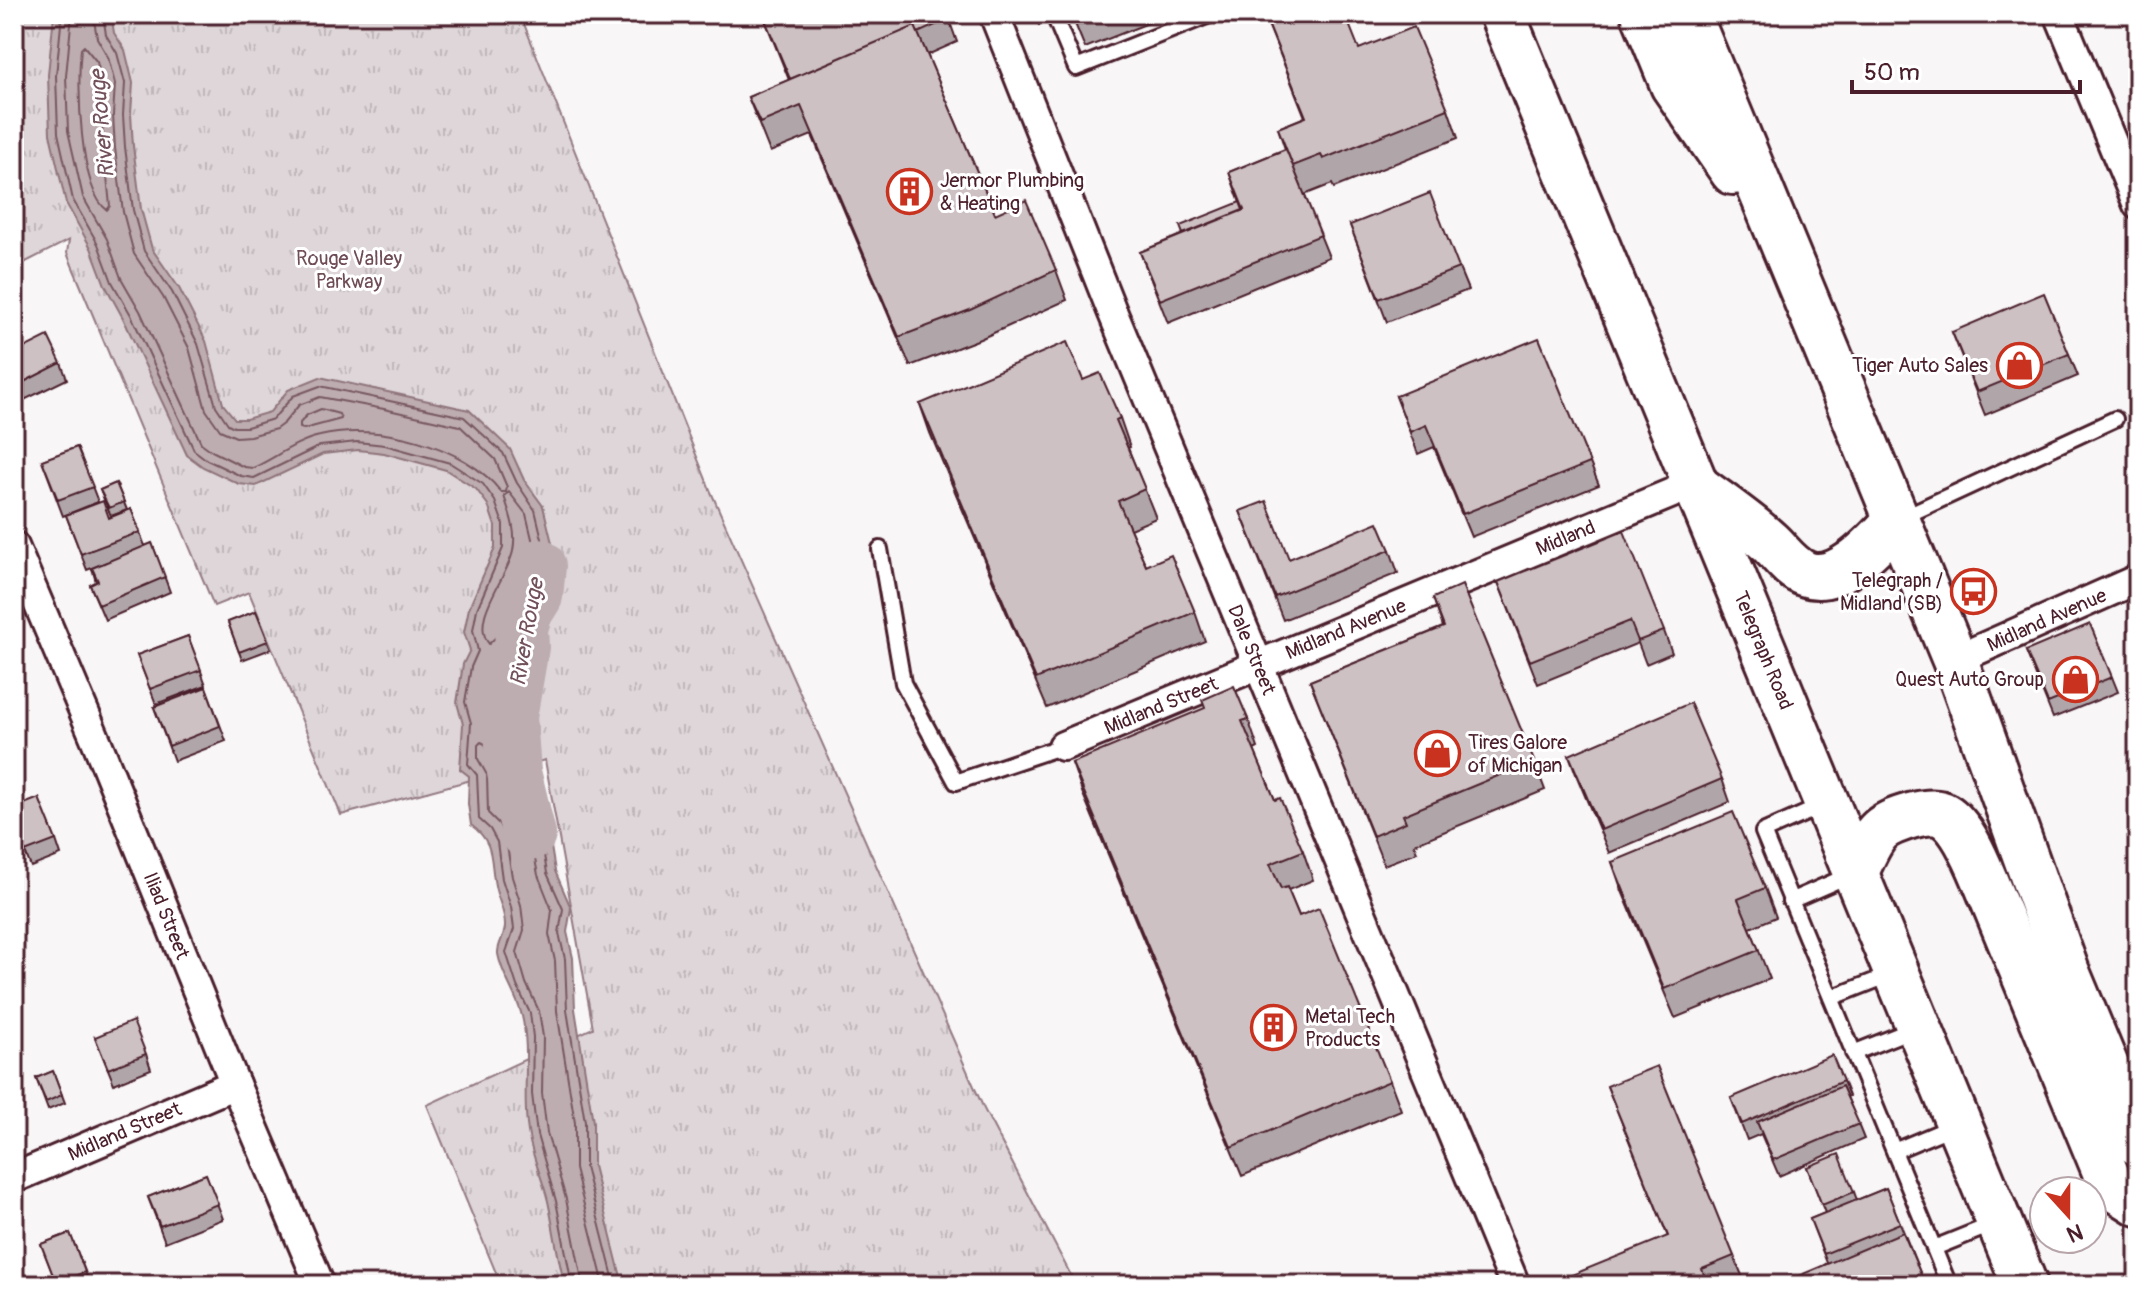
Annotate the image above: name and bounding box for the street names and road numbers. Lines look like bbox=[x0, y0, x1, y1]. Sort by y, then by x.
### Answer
street label: Midland bbox=[1532, 514, 1599, 561]
street label: Midland Avenue bbox=[1983, 583, 2110, 657]
street label: Telegraph Road bbox=[1728, 588, 1799, 713]
street label: Midland Avenue bbox=[1282, 593, 1410, 665]
street label: Dale Street bbox=[1222, 601, 1282, 699]
street label: Midland Street bbox=[1100, 671, 1223, 741]
street label: Iliad Street bbox=[138, 869, 196, 964]
street label: Midland Street bbox=[64, 1096, 186, 1167]

